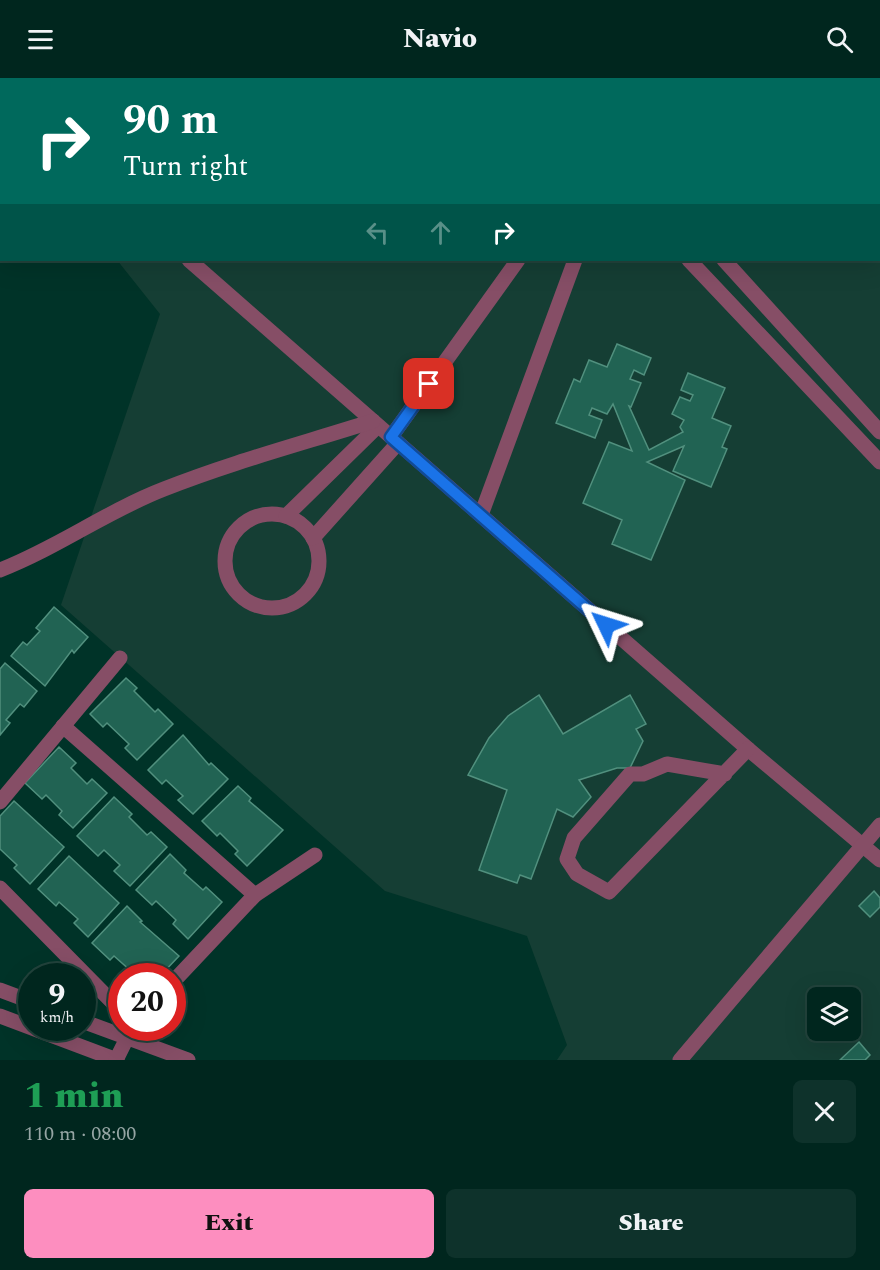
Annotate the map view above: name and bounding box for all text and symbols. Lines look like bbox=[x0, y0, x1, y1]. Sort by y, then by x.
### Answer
text: Navio bbox=[403, 18, 477, 60]
icon: menu bbox=[24, 23, 57, 56]
icon: search bbox=[823, 23, 856, 56]
text: 90 m bbox=[123, 89, 218, 152]
icon: right bbox=[24, 102, 102, 180]
text: Turn right bbox=[123, 146, 248, 188]
icon: left bbox=[361, 216, 394, 249]
icon: ahead bbox=[424, 216, 457, 249]
icon: right bbox=[487, 216, 520, 249]
pin bbox=[403, 358, 454, 409]
icon: arrive bbox=[412, 367, 445, 400]
position arrow bbox=[574, 593, 638, 657]
speed limit sign: 20 bbox=[108, 963, 186, 1041]
text: 9 bbox=[49, 972, 65, 1018]
map controls bbox=[807, 987, 861, 1041]
button: layers bbox=[807, 987, 861, 1041]
text: km/h bbox=[40, 1006, 74, 1029]
text: 1 min bbox=[24, 1069, 124, 1124]
button: close bbox=[793, 1080, 856, 1143]
text: 110 m · 08:00 bbox=[24, 1119, 136, 1149]
button: Exit bbox=[24, 1189, 434, 1258]
button: Share bbox=[446, 1189, 856, 1258]

